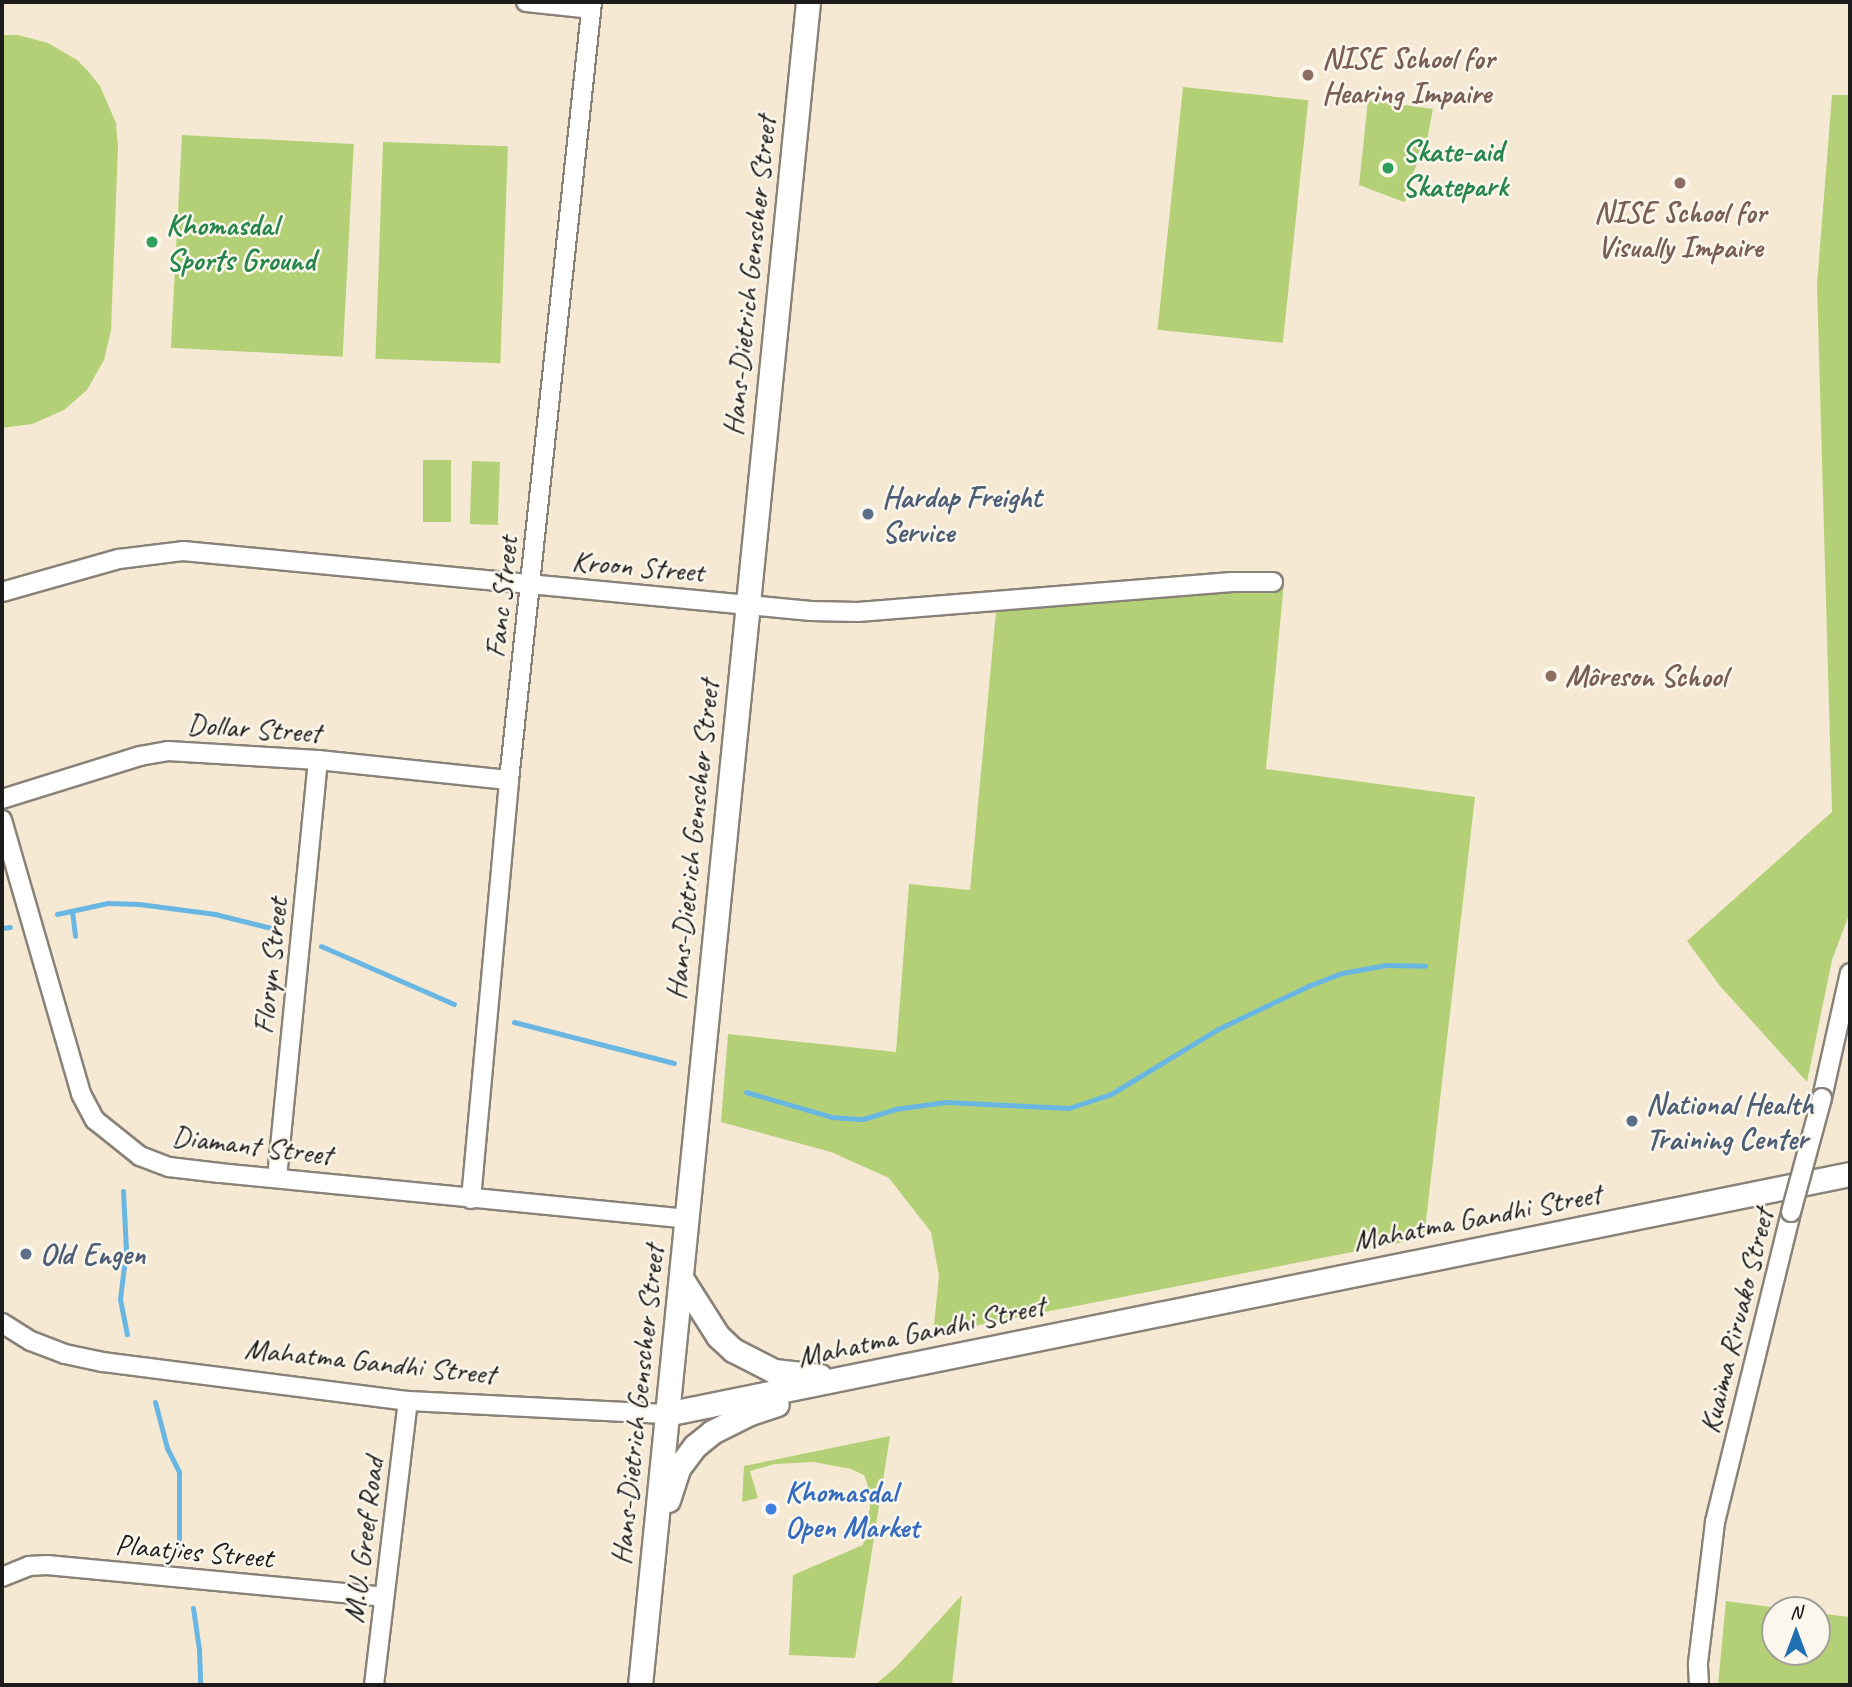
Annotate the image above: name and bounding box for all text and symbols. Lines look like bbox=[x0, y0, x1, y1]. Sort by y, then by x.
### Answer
place label: NISE School for Hearing Impaire bbox=[1322, 40, 1494, 110]
marker: NISE School for Hearing Impaire bbox=[1300, 67, 1316, 83]
street label: Hans-Dietrich Genscher Street bbox=[714, 114, 784, 438]
place label: Skate-aid Skatepark bbox=[1402, 133, 1508, 204]
marker: Skate-aid Skatepark bbox=[1380, 160, 1396, 176]
marker: NISE School for Visually Impaire bbox=[1672, 175, 1688, 191]
place label: NISE School for Visually Impaire bbox=[1594, 194, 1766, 264]
place label: Khomasdal Sports Ground bbox=[166, 207, 315, 278]
marker: Khomasdal Sports Ground bbox=[144, 234, 160, 250]
place label: Hardap Freight Service bbox=[882, 479, 1041, 550]
marker: Hardap Freight Service bbox=[860, 506, 876, 522]
street label: Fanc Street bbox=[477, 534, 525, 660]
street label: Kroon Street bbox=[570, 542, 706, 590]
place label: Môreson School bbox=[1565, 658, 1727, 694]
marker: Môreson School bbox=[1543, 668, 1559, 684]
street label: Hans-Dietrich Genscher Street bbox=[657, 678, 727, 1002]
street label: Dollar Street bbox=[186, 705, 322, 751]
street label: Floryn Street bbox=[245, 896, 295, 1036]
place label: National Health Training Center bbox=[1646, 1086, 1813, 1156]
marker: National Health Training Center bbox=[1624, 1113, 1640, 1129]
street label: Diamant Street bbox=[170, 1117, 334, 1173]
street label: Mahatma Gandhi Street bbox=[1350, 1175, 1604, 1259]
street label: Kuaima Riruako Street bbox=[1691, 1205, 1781, 1437]
place label: Old Engen bbox=[40, 1236, 145, 1272]
street label: Hans-Dietrich Genscher Street bbox=[602, 1243, 672, 1567]
marker: Old Engen bbox=[18, 1246, 34, 1262]
street label: Mahatma Gandhi Street bbox=[794, 1287, 1048, 1375]
street label: Mahatma Gandhi Street bbox=[243, 1330, 497, 1392]
street label: M.U. Greef Road bbox=[335, 1455, 391, 1625]
place label: Khomasdal Open Market bbox=[785, 1474, 920, 1544]
marker: Khomasdal Open Market bbox=[763, 1501, 779, 1517]
street label: Plaatjies Street bbox=[113, 1526, 275, 1576]
north arrow bbox=[1761, 1596, 1831, 1666]
text: N bbox=[1790, 1600, 1802, 1624]

